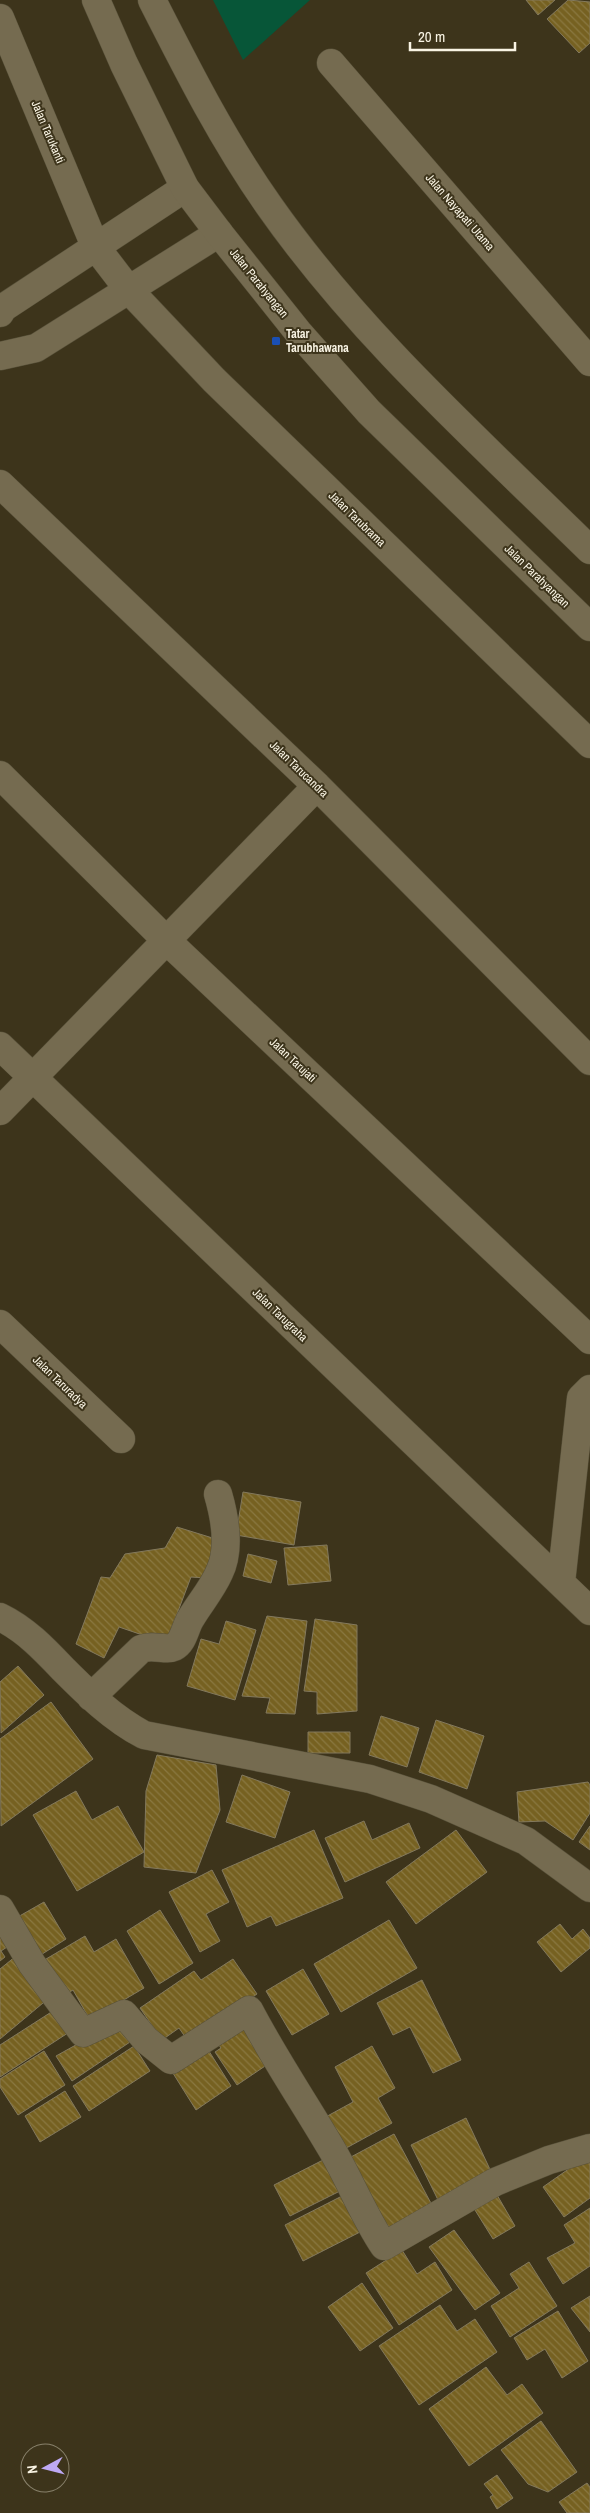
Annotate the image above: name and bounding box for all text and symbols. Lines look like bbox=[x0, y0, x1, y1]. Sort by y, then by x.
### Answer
scale bar bbox=[410, 20, 515, 52]
text: 20 m bbox=[418, 26, 445, 47]
street label: Jalan Tarukanti bbox=[28, 98, 68, 166]
street label: Jalan Nayapati Utama bbox=[422, 170, 498, 254]
street label: Jalan Parahyangan bbox=[226, 245, 292, 321]
place label: Tatar Tarubhawana bbox=[286, 326, 349, 356]
marker: Tatar Tarubhawana bbox=[270, 335, 282, 347]
street label: Jalan Tarubrama bbox=[325, 488, 389, 551]
street label: Jalan Parahyangan bbox=[501, 541, 573, 611]
street label: Jalan Tarucandra bbox=[266, 737, 332, 801]
street label: Jalan Tarujati bbox=[266, 1034, 320, 1086]
street label: Jalan Tarugraha bbox=[249, 1285, 311, 1346]
street label: Jalan Taruradya bbox=[29, 1352, 91, 1412]
north arrow bbox=[20, 2443, 70, 2493]
text: N bbox=[23, 2464, 42, 2475]

